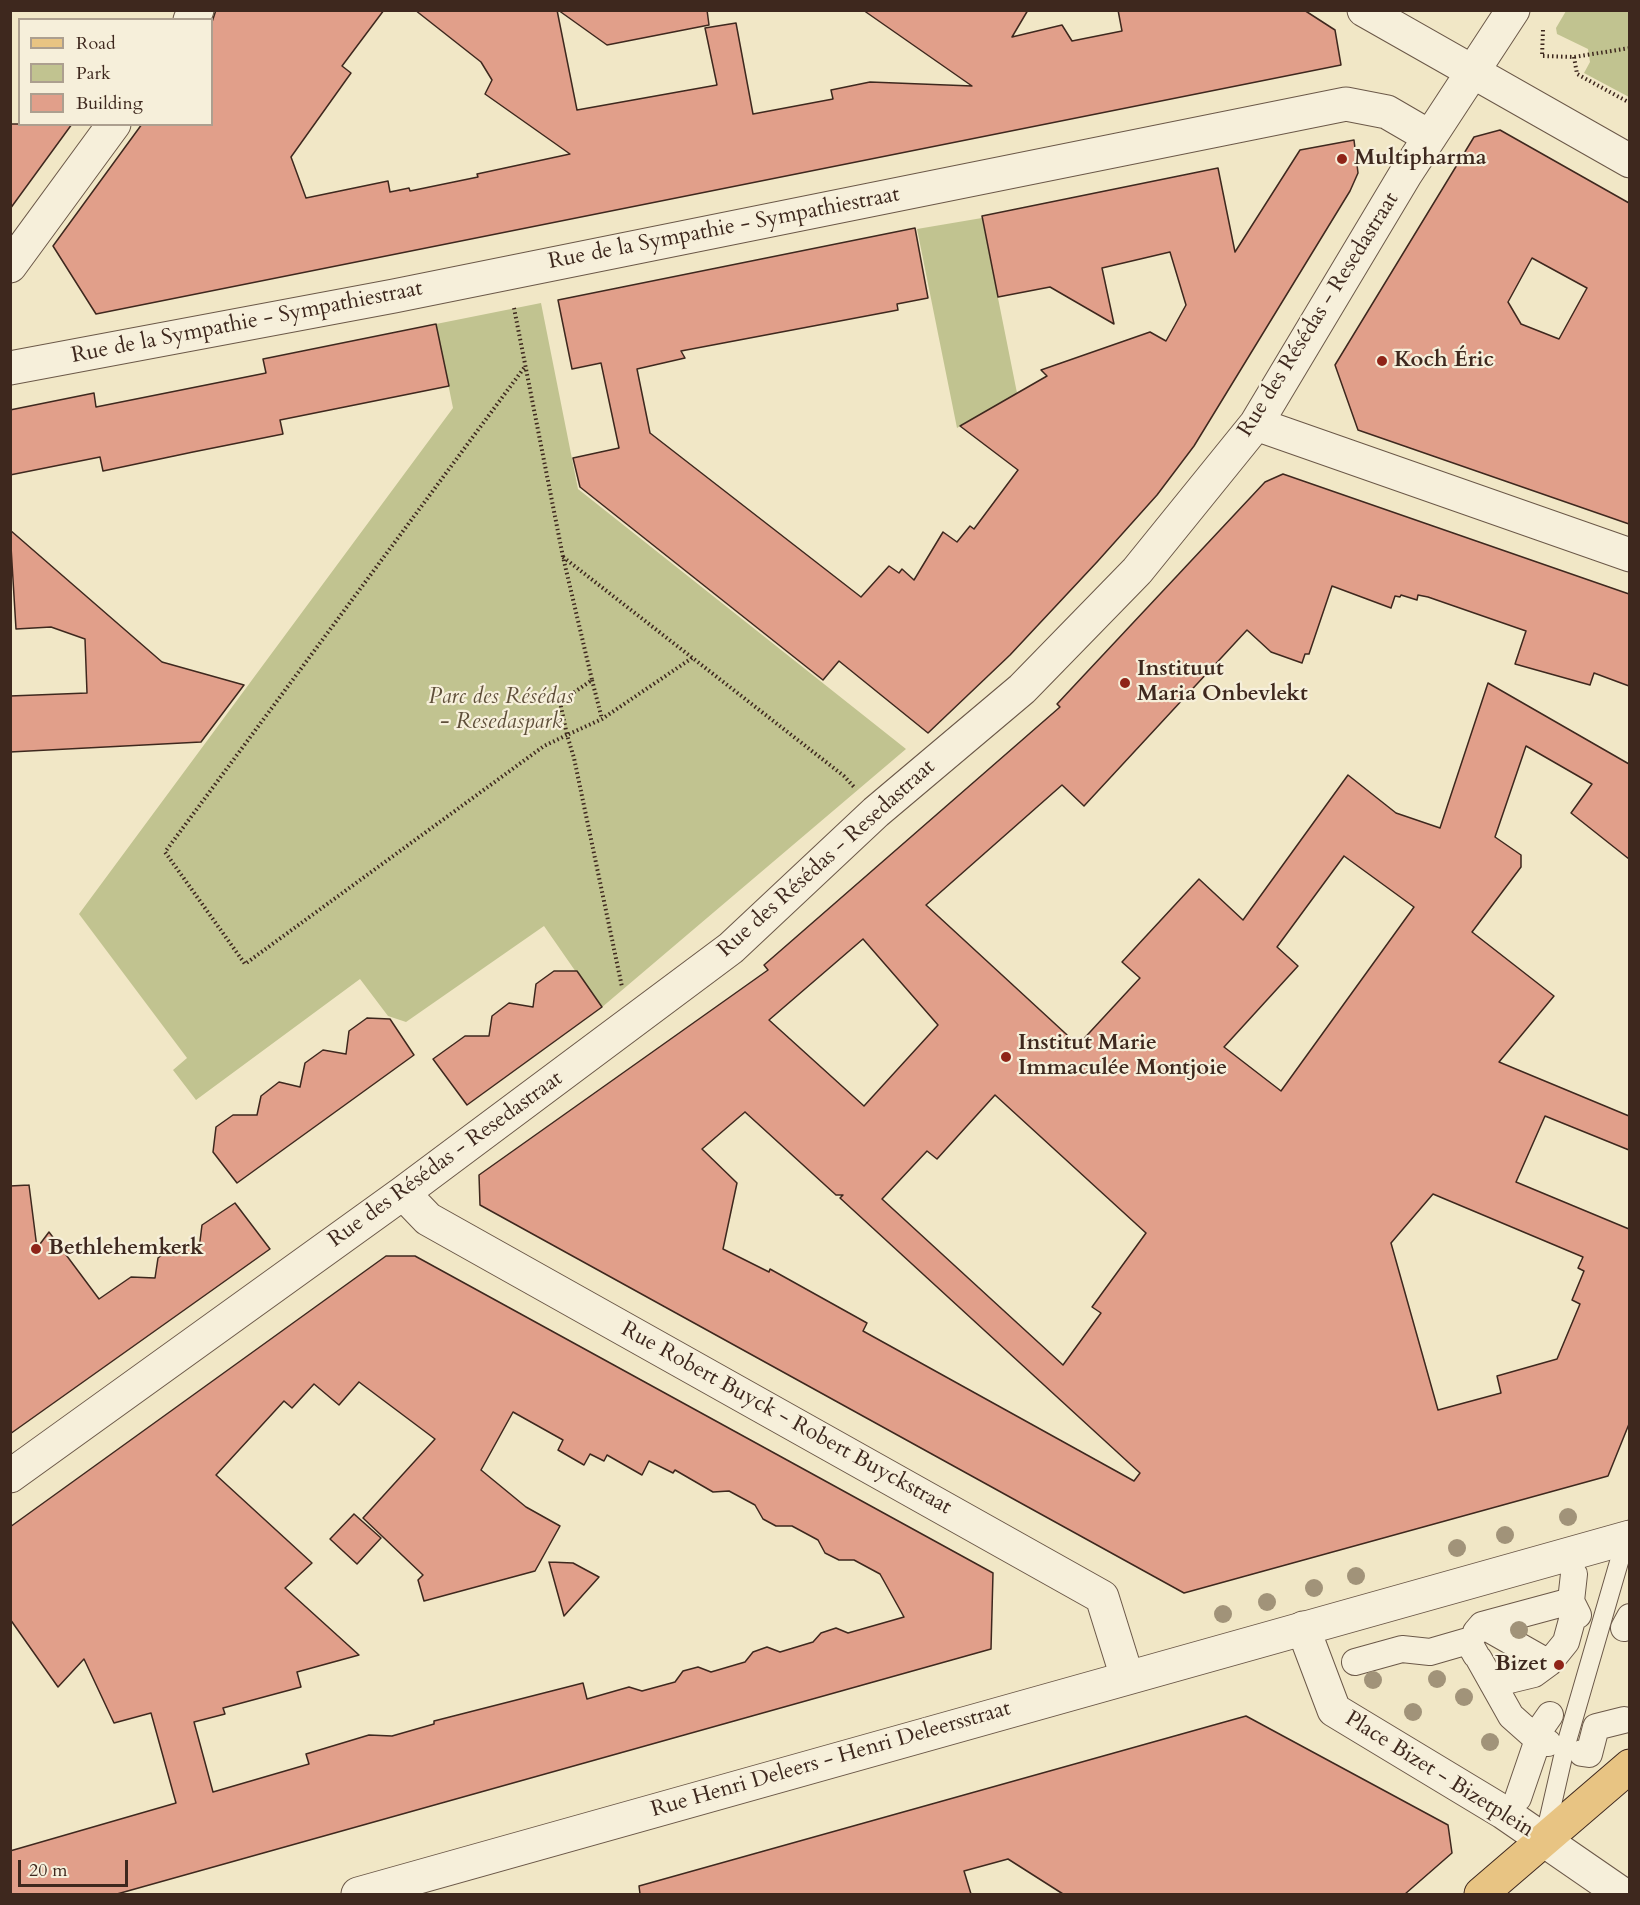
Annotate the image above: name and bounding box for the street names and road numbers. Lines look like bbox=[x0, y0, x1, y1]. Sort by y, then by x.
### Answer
street label: Rue de la Sympathie - Sympathiestraat bbox=[546, 182, 902, 276]
street label: Rue des Résédas - Resedastraat bbox=[1233, 188, 1405, 442]
street label: Rue de la Sympathie - Sympathiestraat bbox=[69, 276, 425, 370]
street label: Rue des Résédas - Resedastraat bbox=[713, 754, 941, 964]
street label: Rue des Résédas - Resedastraat bbox=[324, 1066, 568, 1254]
street label: Rue Robert Buyck - Robert Buyckstraat bbox=[616, 1317, 956, 1521]
street label: Rue Henri Deleers - Henri Deleersstraat bbox=[648, 1696, 1014, 1824]
street label: Place Bizet - Bizetplein bbox=[1340, 1706, 1538, 1844]

